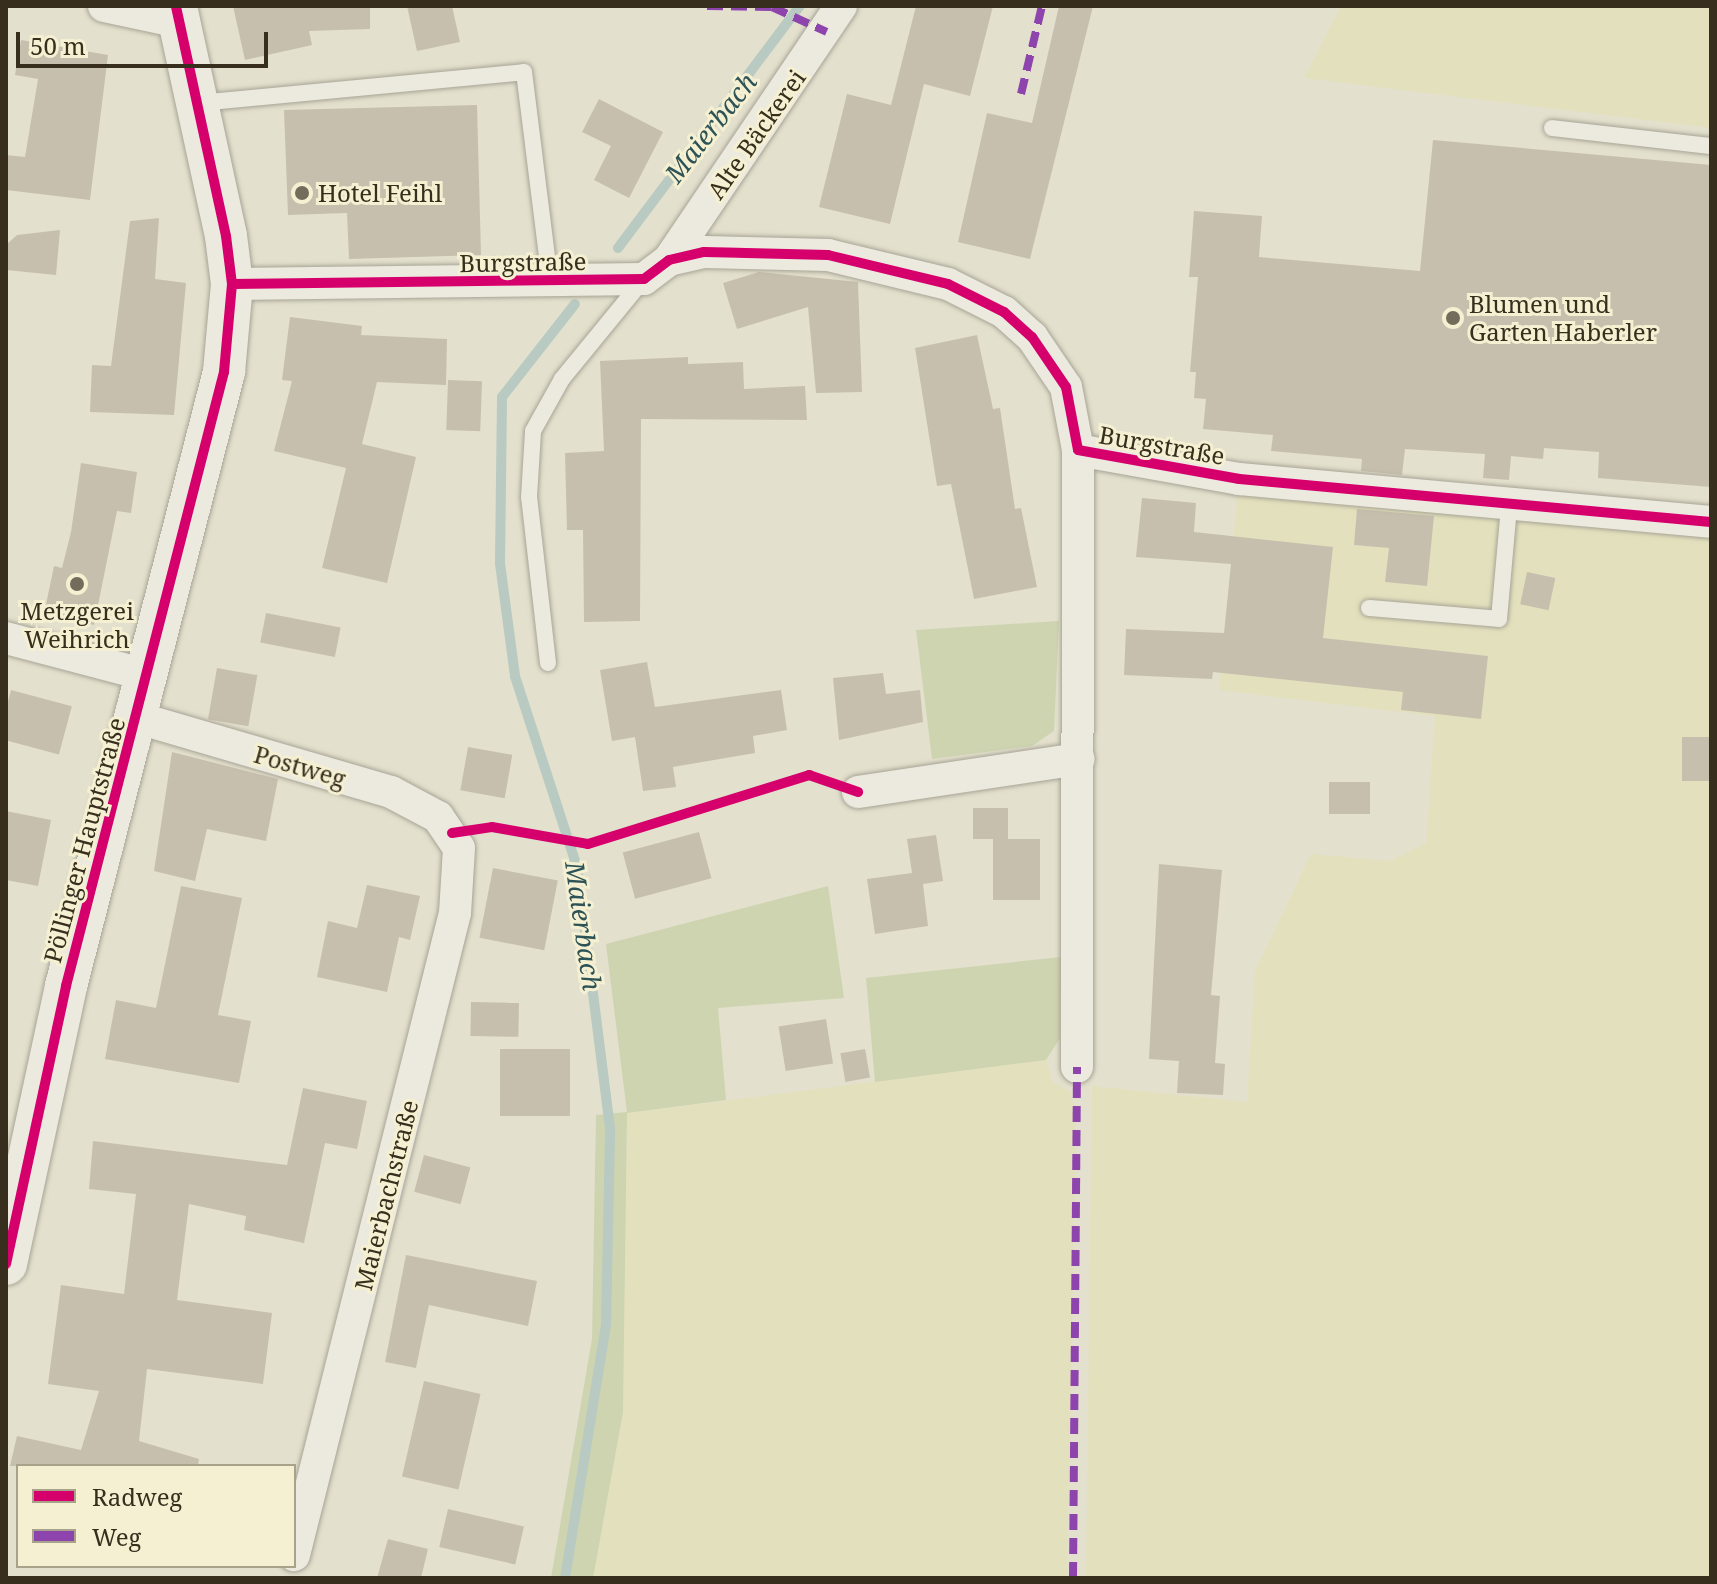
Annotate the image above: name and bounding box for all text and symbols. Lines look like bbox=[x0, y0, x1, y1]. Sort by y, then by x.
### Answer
scale bar bbox=[20, 16, 272, 66]
text: 50 m bbox=[30, 29, 86, 62]
street label: Alte Bäckerei bbox=[701, 64, 811, 204]
water label: Maierbach bbox=[659, 67, 763, 189]
place label: Hotel Feihl bbox=[318, 179, 442, 207]
marker: Hotel Feihl bbox=[293, 184, 311, 202]
street label: Burgstraße bbox=[459, 246, 587, 278]
place label: Blumen und Garten Haberler bbox=[1469, 290, 1657, 346]
marker: Blumen und Garten Haberler bbox=[1444, 309, 1462, 327]
street label: Burgstraße bbox=[1097, 420, 1227, 470]
marker: Metzgerei Weihrich bbox=[68, 575, 86, 593]
place label: Metzgerei Weihrich bbox=[20, 597, 134, 653]
street label: Pöllinger Hauptstraße bbox=[37, 714, 131, 966]
street label: Postweg bbox=[251, 739, 349, 793]
water label: Maierbach bbox=[558, 859, 608, 993]
street label: Maierbachstraße bbox=[348, 1097, 424, 1293]
legend bbox=[16, 1464, 296, 1568]
text: Radweg bbox=[92, 1480, 182, 1513]
text: Weg bbox=[92, 1520, 141, 1553]

